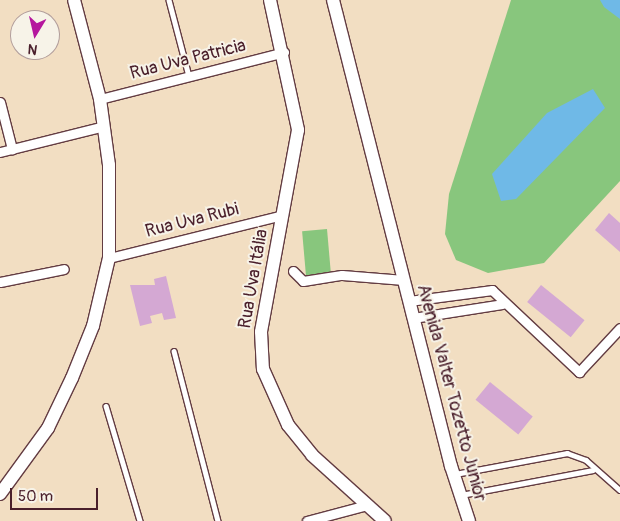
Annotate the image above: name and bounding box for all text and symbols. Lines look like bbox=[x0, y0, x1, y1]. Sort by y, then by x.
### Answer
north arrow bbox=[10, 10, 60, 60]
street label: Rua Uva Patricia bbox=[128, 35, 248, 85]
text: N bbox=[27, 40, 39, 58]
street label: Rua Uva Rubi bbox=[143, 199, 241, 243]
street label: Rua Uva Itália bbox=[235, 228, 273, 330]
street label: Avenida Valter Tozetto Junior bbox=[412, 282, 490, 504]
scale bar bbox=[12, 478, 100, 510]
text: 50 m bbox=[18, 487, 53, 506]

